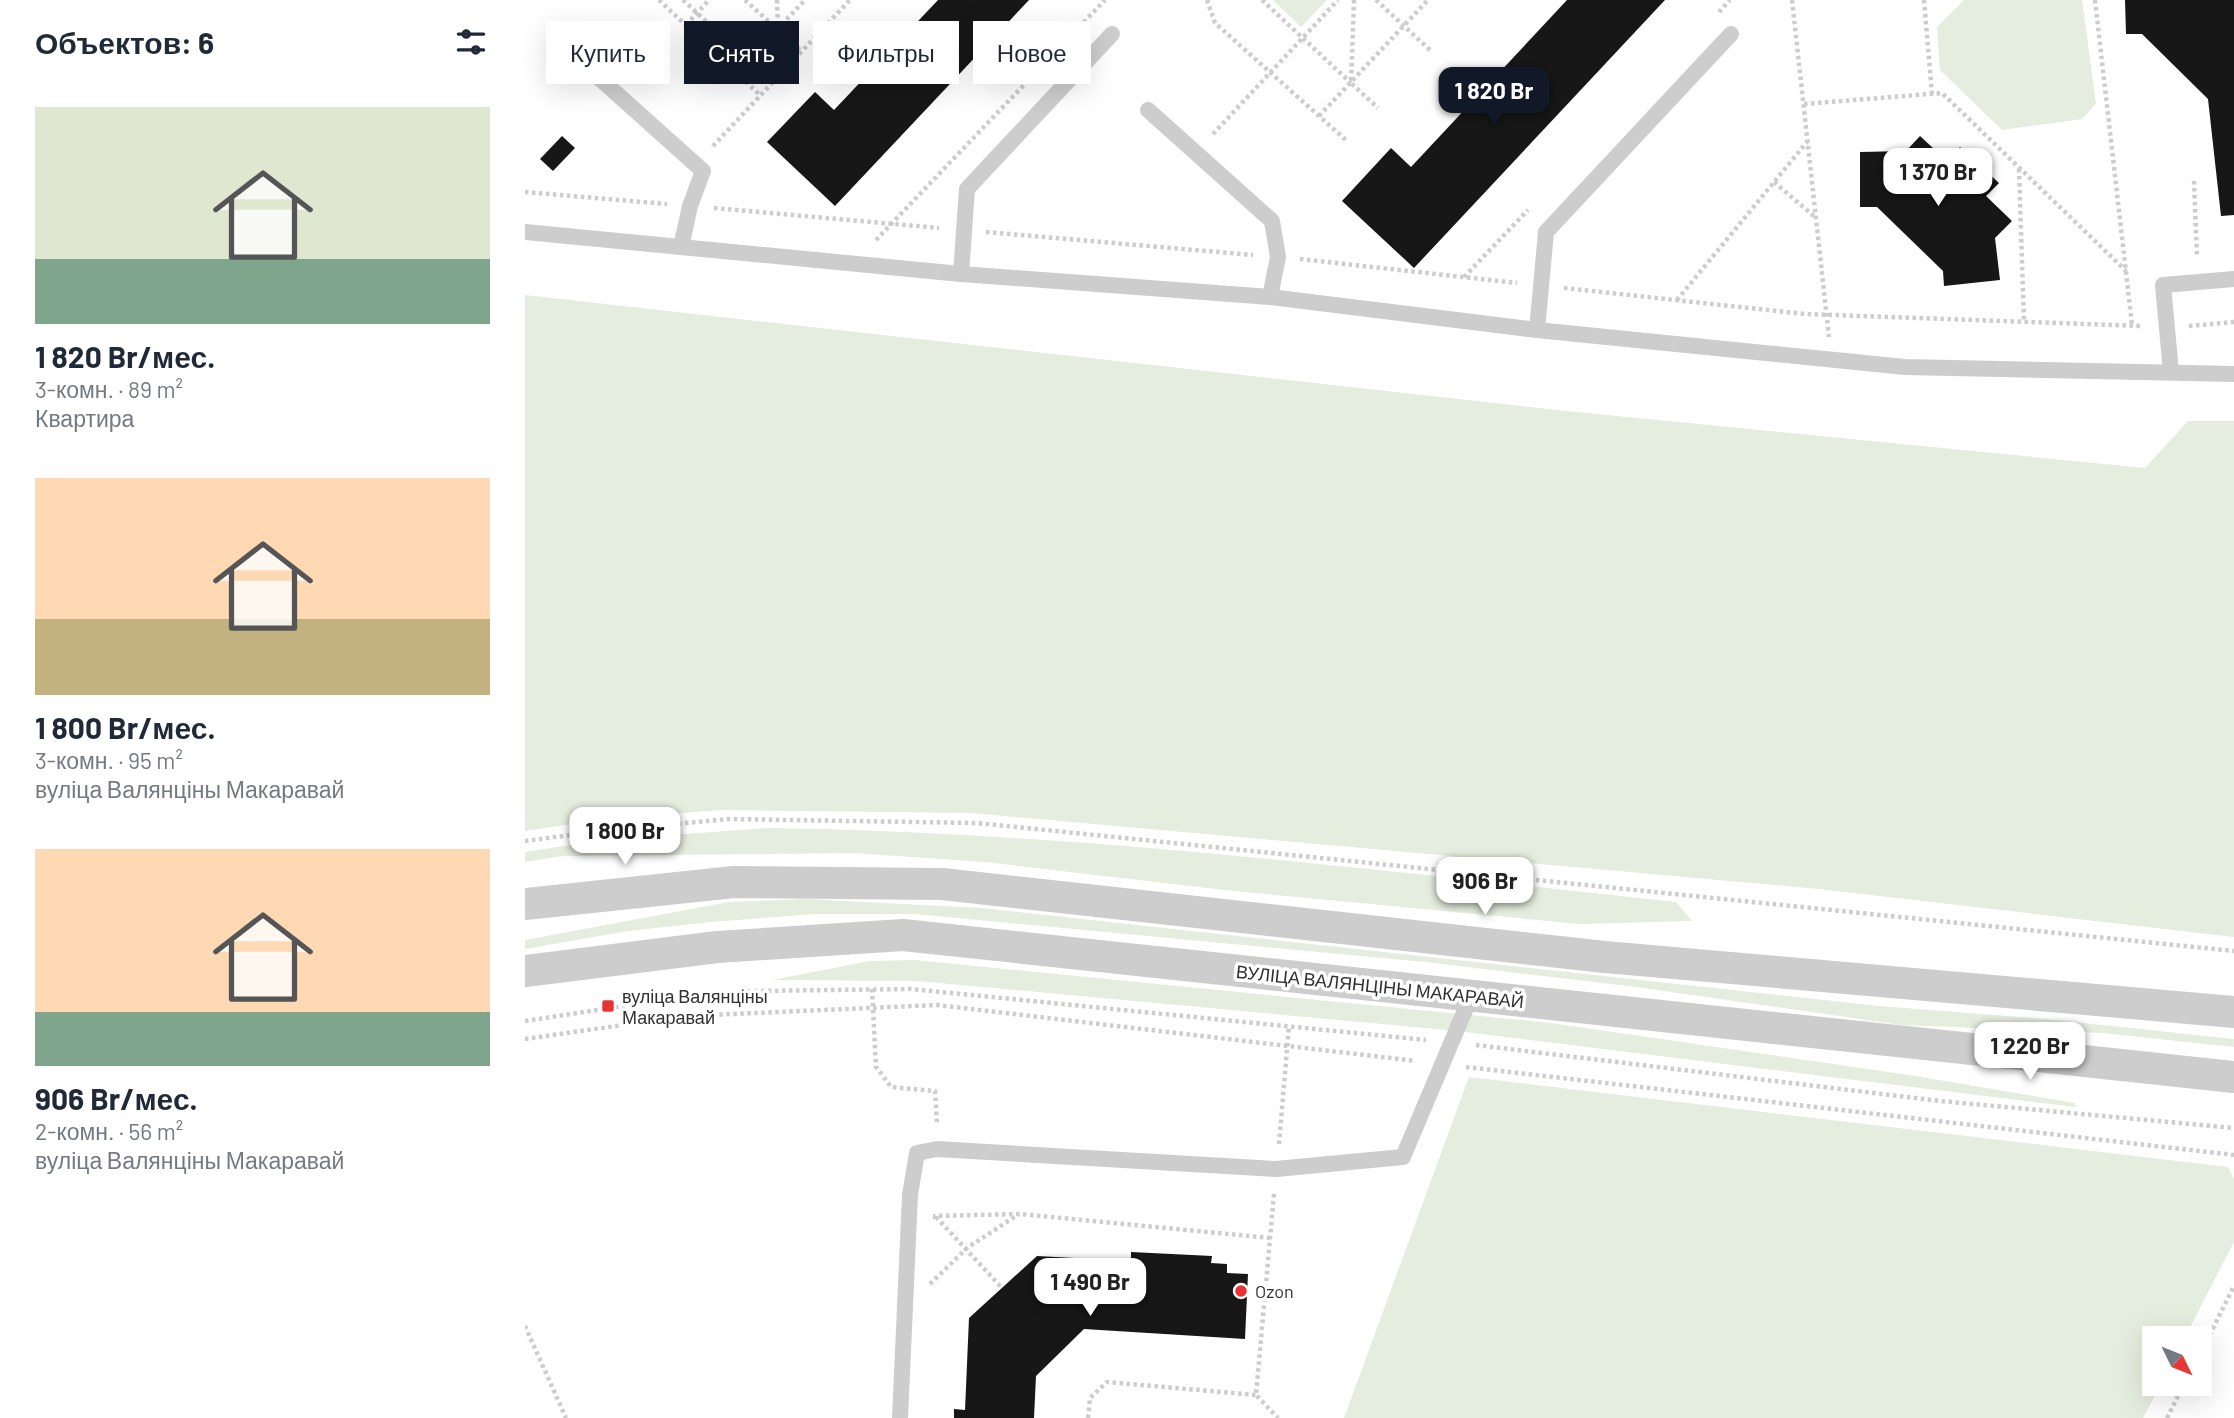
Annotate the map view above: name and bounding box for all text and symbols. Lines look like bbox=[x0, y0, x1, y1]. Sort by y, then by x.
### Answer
chip: Купить bbox=[546, 21, 670, 84]
chip: Снять bbox=[684, 21, 799, 84]
chip: Фильтры bbox=[813, 21, 959, 84]
chip: Новое bbox=[973, 21, 1091, 84]
icon: filters bbox=[452, 23, 490, 61]
text: Объектов: 6 bbox=[35, 24, 214, 60]
pin: 1 820 Br bbox=[1422, 68, 1566, 127]
text: 1 820 Br bbox=[1455, 76, 1533, 104]
pin: 1 370 Br bbox=[1866, 148, 2010, 208]
icon: home bbox=[200, 152, 326, 278]
text: 1 370 Br bbox=[1899, 157, 1977, 185]
text: 1 820 Br/мес. bbox=[35, 338, 215, 374]
text: 3-комн. · 89 m² bbox=[35, 375, 183, 403]
text: Квартира bbox=[35, 404, 134, 432]
icon: home bbox=[200, 523, 326, 649]
text: 1 800 Br/мес. bbox=[35, 709, 216, 745]
text: 3-комн. · 95 m² bbox=[35, 746, 183, 774]
text: вуліца Валянціны Макаравай bbox=[35, 775, 344, 803]
pin: 1 800 Br bbox=[553, 808, 697, 867]
text: 1 800 Br bbox=[585, 816, 665, 844]
pin: 906 Br bbox=[1428, 858, 1542, 917]
text: 906 Br bbox=[1452, 866, 1518, 894]
icon: home bbox=[200, 894, 326, 1020]
street label: ВУЛІЦА ВАЛЯНЦІНЫ МАКАРАВАЙ bbox=[1235, 960, 1525, 1012]
place label: вуліца Валянціны Макаравай bbox=[622, 985, 768, 1028]
marker: вуліца Валянціны Макаравай bbox=[600, 998, 616, 1014]
pin: 1 220 Br bbox=[1958, 1023, 2102, 1082]
text: 1 220 Br bbox=[1990, 1031, 2070, 1059]
text: 906 Br/мес. bbox=[35, 1080, 198, 1116]
text: 2-комн. · 56 m² bbox=[35, 1117, 183, 1145]
text: вуліца Валянціны Макаравай bbox=[35, 1146, 344, 1174]
pin: 1 490 Br bbox=[1018, 1258, 1162, 1318]
text: 1 490 Br bbox=[1050, 1267, 1130, 1295]
place label: Ozon bbox=[1255, 1280, 1294, 1302]
marker: Ozon bbox=[1233, 1283, 1249, 1299]
north arrow bbox=[2142, 1326, 2212, 1396]
map controls bbox=[2142, 1326, 2212, 1396]

